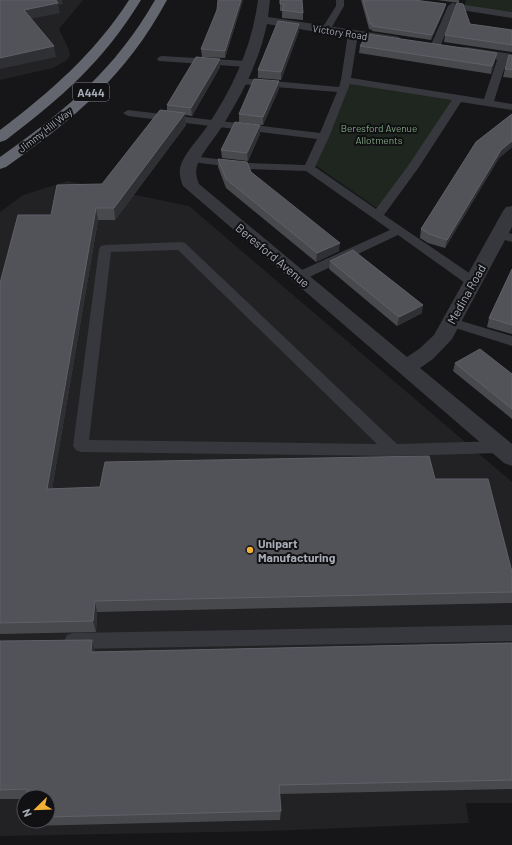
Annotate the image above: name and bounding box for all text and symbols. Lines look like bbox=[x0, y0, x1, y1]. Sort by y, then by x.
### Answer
street label: Victory Road bbox=[312, 22, 368, 42]
road number: A444 bbox=[73, 83, 109, 101]
street label: Jimmy Hill Way bbox=[16, 105, 75, 155]
park label: Beresford Avenue Allotments bbox=[341, 122, 417, 146]
street label: Beresford Avenue bbox=[233, 220, 313, 290]
street label: Medina Road bbox=[444, 262, 488, 326]
place label: Unipart Manufacturing bbox=[258, 536, 336, 564]
marker: Unipart Manufacturing bbox=[245, 545, 255, 555]
north arrow bbox=[16, 789, 56, 829]
text: N bbox=[19, 807, 34, 819]

